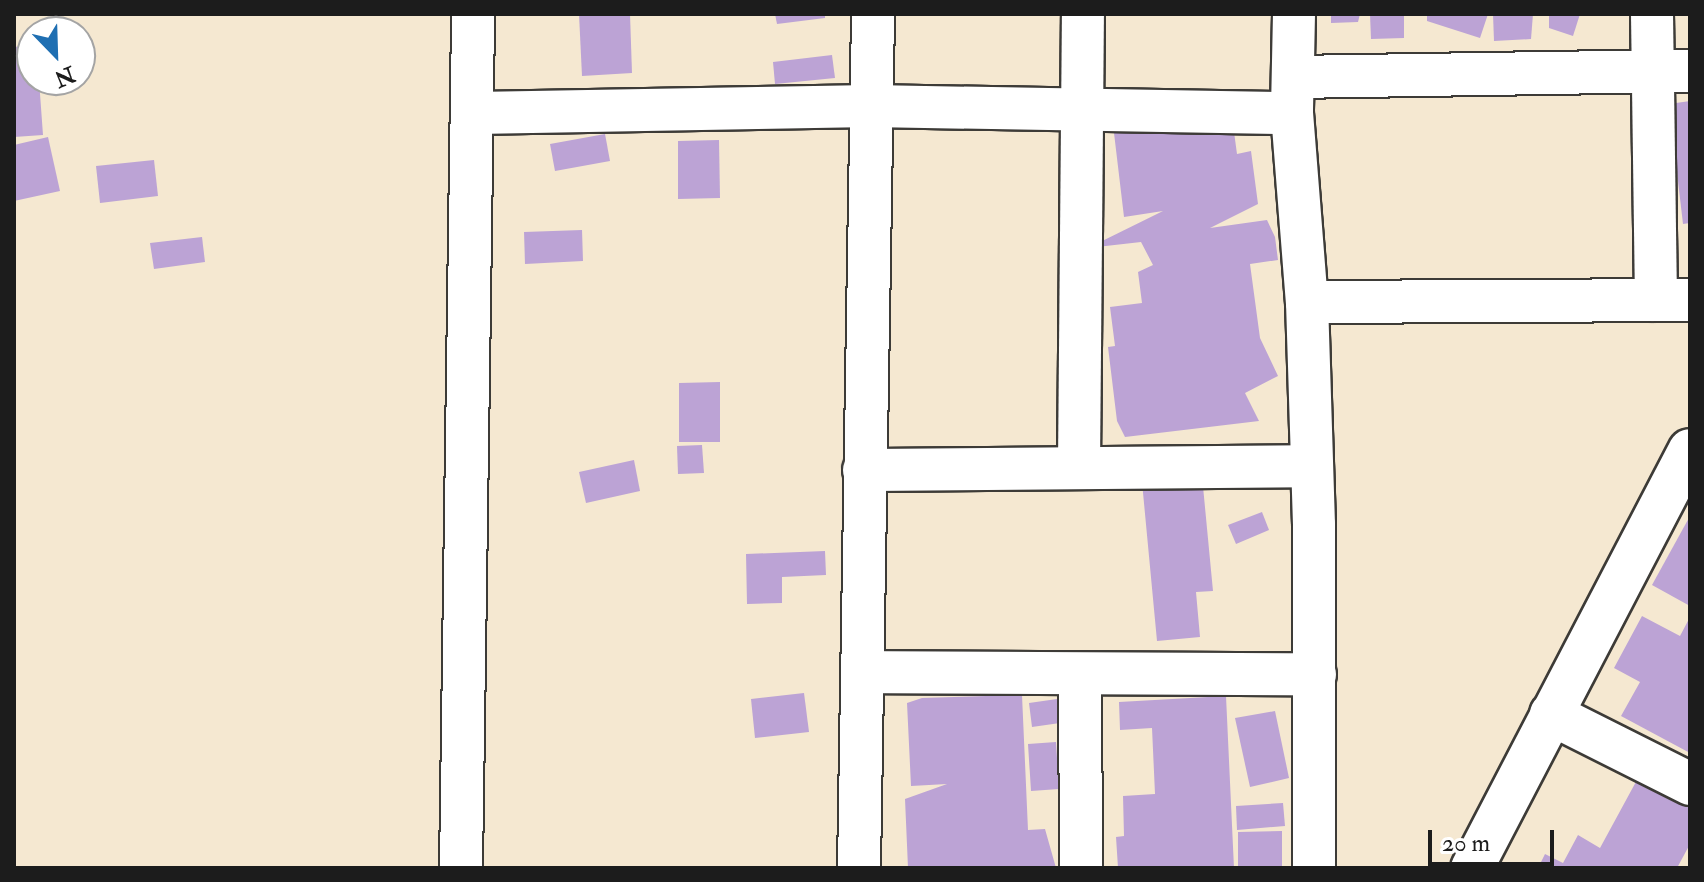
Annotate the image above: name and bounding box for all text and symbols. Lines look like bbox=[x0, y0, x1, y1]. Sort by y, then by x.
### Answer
north arrow bbox=[16, 16, 96, 96]
text: N bbox=[50, 60, 79, 93]
scale bar bbox=[1432, 814, 1558, 864]
text: 20 m bbox=[1442, 828, 1490, 859]

